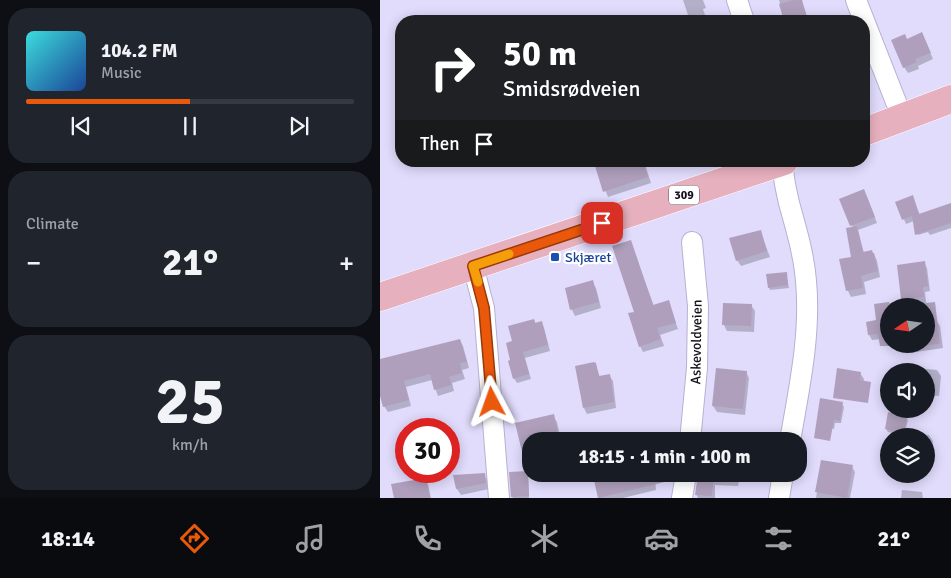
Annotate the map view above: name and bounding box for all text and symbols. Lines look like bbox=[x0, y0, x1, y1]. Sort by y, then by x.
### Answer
text: 50 m bbox=[503, 32, 577, 75]
icon: right bbox=[420, 35, 485, 100]
text: 104.2 FM bbox=[101, 39, 178, 63]
text: Music bbox=[101, 63, 142, 83]
text: Smidsrødveien bbox=[503, 75, 641, 102]
icon: previous bbox=[67, 112, 95, 140]
icon: pause bbox=[176, 112, 204, 140]
icon: next bbox=[285, 112, 313, 140]
icon: arrive bbox=[470, 130, 498, 158]
text: Then bbox=[420, 132, 460, 156]
road number: 309 bbox=[669, 186, 699, 204]
pin bbox=[581, 202, 623, 244]
icon: arrive bbox=[588, 209, 616, 237]
text: Climate bbox=[26, 214, 79, 234]
text: 21° bbox=[162, 239, 218, 286]
text: − bbox=[26, 246, 41, 280]
text: + bbox=[339, 246, 354, 280]
place label: Skjæret bbox=[565, 249, 611, 266]
marker: Skjæret bbox=[549, 251, 561, 263]
north arrow bbox=[880, 298, 935, 352]
map controls bbox=[880, 298, 935, 483]
street label: Askevoldveien bbox=[687, 299, 706, 385]
text: 25 bbox=[155, 362, 225, 442]
button: sound bbox=[880, 363, 935, 418]
position arrow bbox=[465, 375, 517, 427]
speed limit sign: 30 bbox=[395, 418, 460, 483]
button: layers bbox=[880, 428, 935, 483]
text: km/h bbox=[172, 435, 208, 455]
text: 18:15 · 1 min · 100 m bbox=[578, 445, 751, 469]
icon: directions bbox=[177, 521, 212, 556]
icon: music bbox=[293, 521, 328, 556]
icon: phone bbox=[410, 521, 445, 556]
icon: climate bbox=[527, 521, 562, 556]
icon: car bbox=[644, 521, 679, 556]
icon: filters bbox=[761, 521, 796, 556]
text: 18:14 bbox=[41, 525, 95, 552]
text: 21° bbox=[877, 525, 910, 552]

